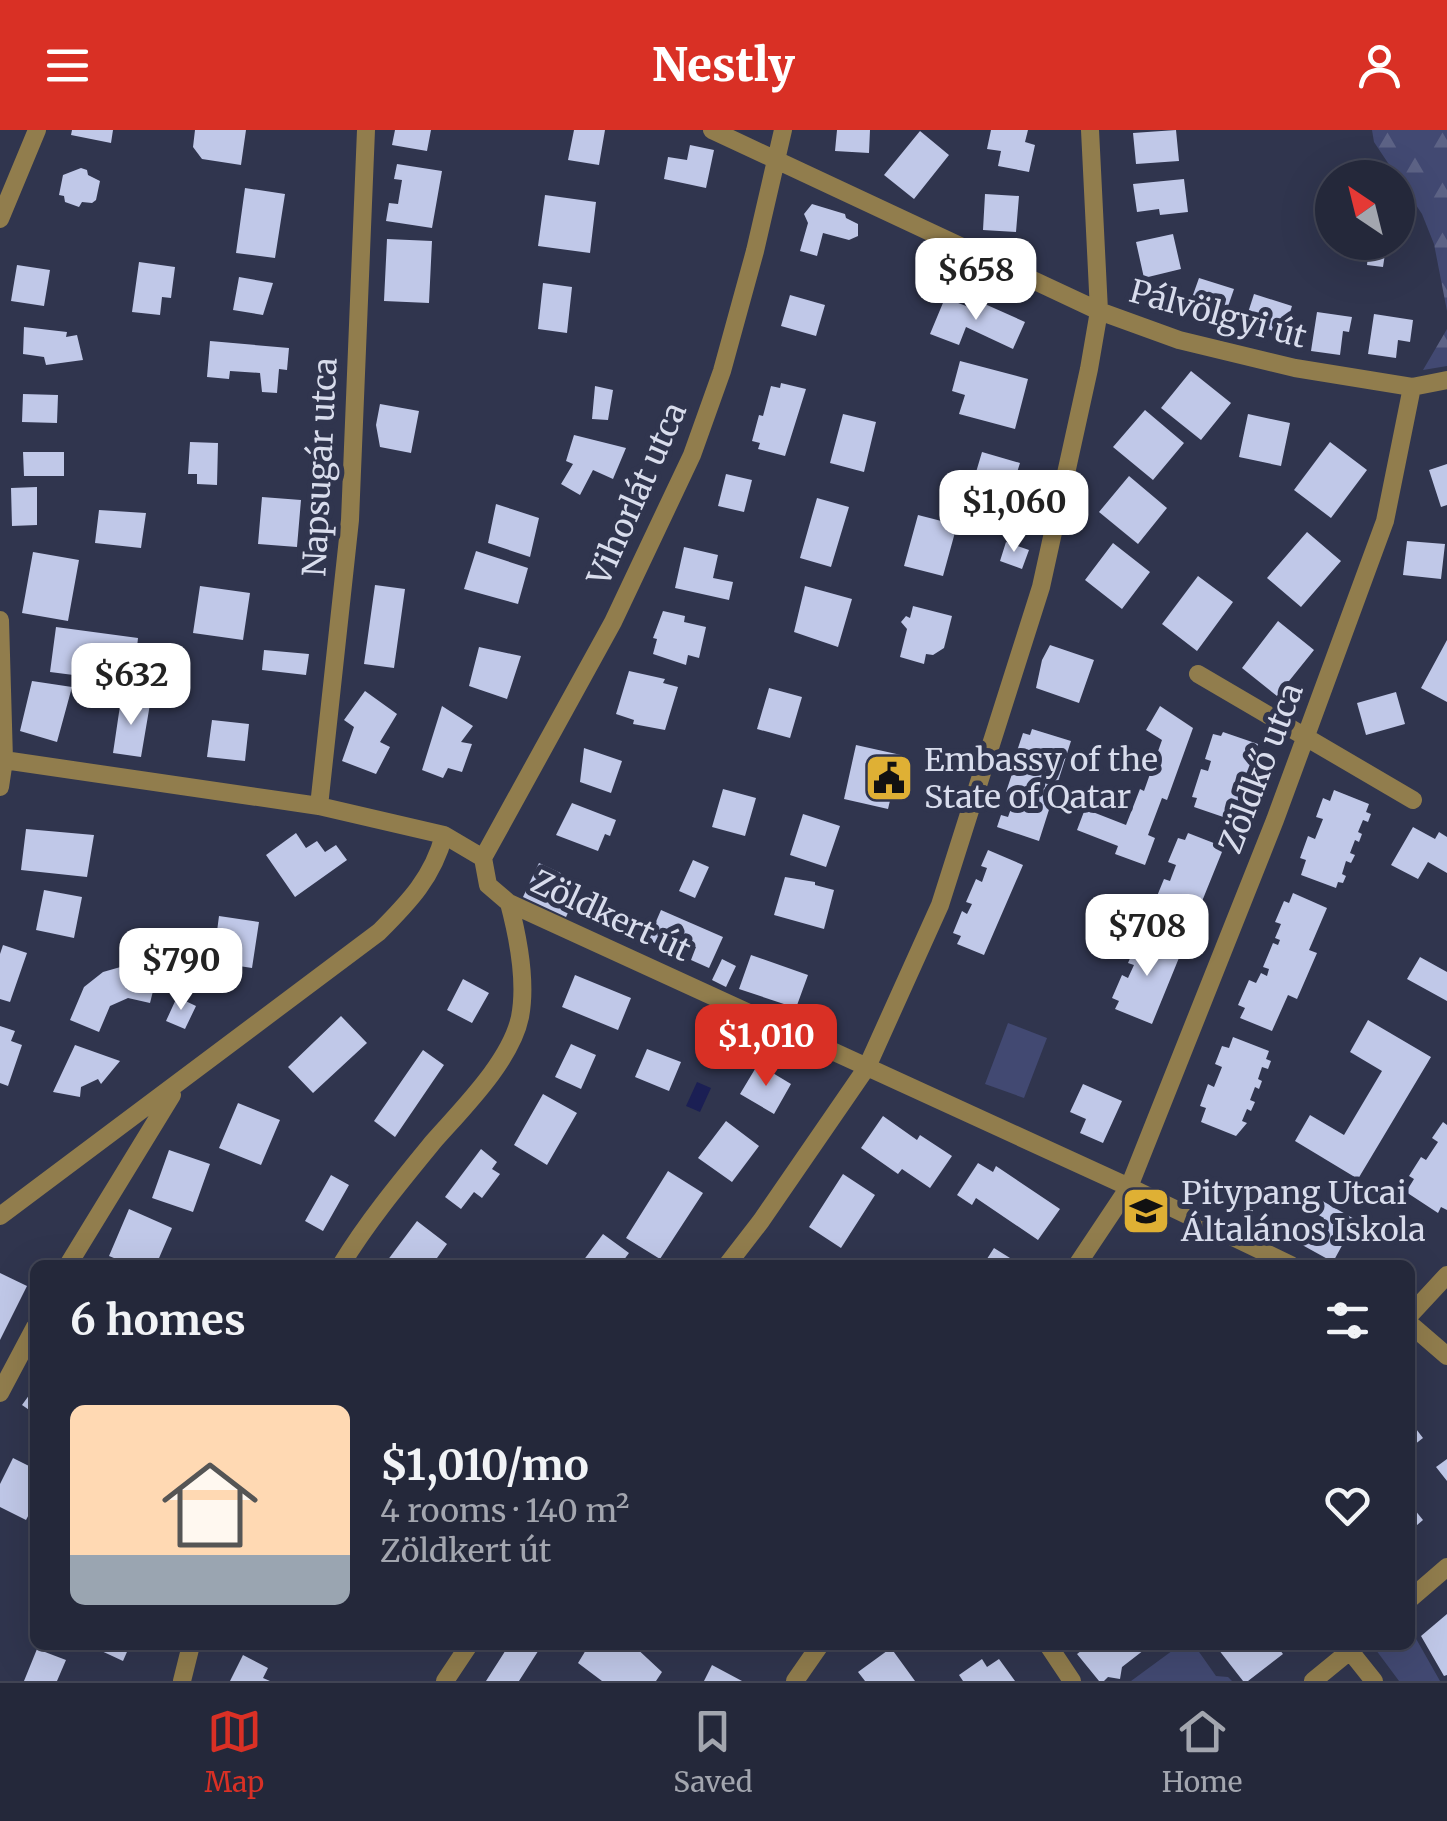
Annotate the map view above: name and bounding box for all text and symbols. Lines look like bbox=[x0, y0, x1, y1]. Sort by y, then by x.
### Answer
text: Nestly bbox=[652, 37, 795, 93]
icon: menu bbox=[40, 38, 95, 93]
icon: person bbox=[1352, 38, 1407, 93]
north arrow bbox=[1315, 160, 1415, 260]
map controls bbox=[1315, 160, 1415, 260]
pin: $658 bbox=[917, 238, 1035, 323]
text: $658 bbox=[937, 250, 1015, 290]
street label: Pálvölgyi út bbox=[1125, 271, 1311, 357]
street label: Napsugár utca bbox=[294, 356, 346, 578]
street label: Vihorlát utca bbox=[578, 396, 695, 593]
pin: $1,060 bbox=[933, 470, 1095, 555]
text: $1,060 bbox=[961, 482, 1067, 522]
pin: $632 bbox=[72, 643, 190, 728]
text: $632 bbox=[93, 655, 169, 695]
street label: Zöldkő utca bbox=[1210, 677, 1312, 859]
place label: Embassy of the State of Qatar bbox=[924, 740, 1158, 817]
public building icon: Embassy of the State of Qatar bbox=[863, 752, 915, 804]
street label: Zöldkert út bbox=[525, 862, 697, 971]
pin: $708 bbox=[1088, 894, 1206, 979]
text: $708 bbox=[1108, 906, 1186, 946]
pin: $790 bbox=[122, 928, 240, 1013]
text: $790 bbox=[141, 940, 221, 980]
pin: $1,010 bbox=[685, 1004, 847, 1089]
text: $1,010 bbox=[717, 1016, 815, 1056]
place label: Pitypang Utcai Általános Iskola bbox=[1180, 1173, 1426, 1250]
school or university icon: Pitypang Utcai Általános Iskola bbox=[1120, 1185, 1172, 1237]
icon: filters bbox=[1320, 1293, 1375, 1348]
text: 6 homes bbox=[70, 1294, 246, 1346]
text: $1,010/mo bbox=[380, 1439, 589, 1491]
icon: home bbox=[150, 1445, 270, 1565]
icon: heart bbox=[1320, 1478, 1375, 1533]
text: 4 rooms · 140 m² bbox=[380, 1491, 629, 1531]
text: Zöldkert út bbox=[380, 1531, 551, 1571]
tab: Map bbox=[205, 1704, 264, 1800]
tab: Saved bbox=[673, 1704, 753, 1800]
tab: Home bbox=[1162, 1704, 1242, 1800]

